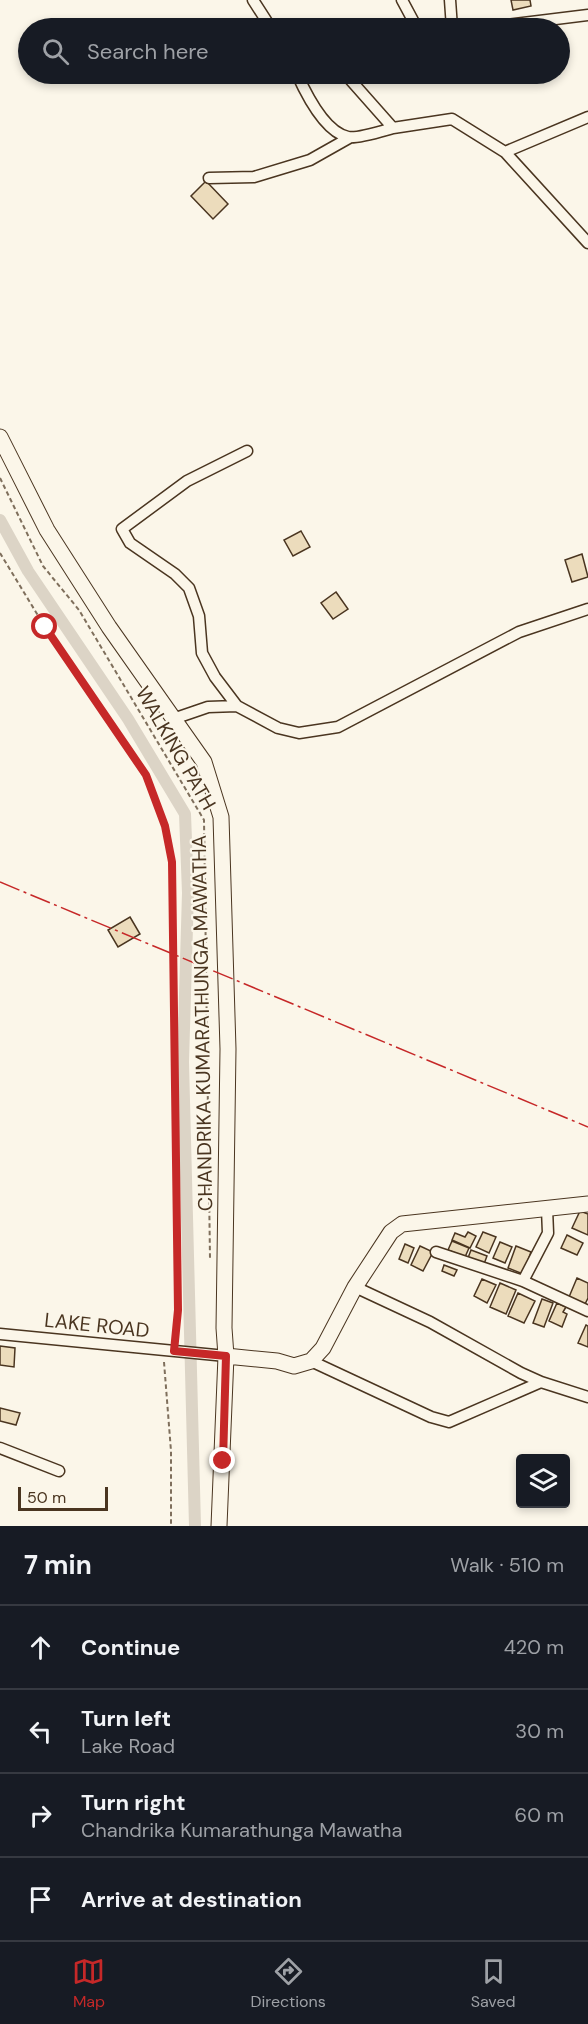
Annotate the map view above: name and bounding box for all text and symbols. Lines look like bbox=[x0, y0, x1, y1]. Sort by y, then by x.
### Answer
search box bbox=[18, 18, 570, 84]
icon: search bbox=[39, 35, 72, 68]
text: Search here bbox=[87, 37, 208, 66]
route start bbox=[31, 613, 57, 639]
street label: WALKING PATH bbox=[130, 681, 222, 815]
street label: CHANDRIKA KUMARATHUNGA MAWATHA bbox=[186, 835, 218, 1211]
street label: LAKE ROAD bbox=[43, 1307, 151, 1343]
route end bbox=[209, 1447, 235, 1473]
map controls bbox=[516, 1454, 570, 1508]
button: layers bbox=[516, 1454, 570, 1508]
scale bar bbox=[18, 1484, 108, 1512]
text: 50 m bbox=[27, 1487, 66, 1508]
text: 7 min bbox=[24, 1548, 92, 1582]
text: Walk · 510 m bbox=[450, 1552, 564, 1578]
icon: ahead bbox=[24, 1631, 57, 1664]
text: Continue bbox=[81, 1633, 180, 1662]
text: 420 m bbox=[504, 1634, 564, 1660]
text: Turn left bbox=[81, 1704, 171, 1733]
icon: left bbox=[24, 1715, 57, 1748]
text: 30 m bbox=[515, 1718, 564, 1744]
text: Lake Road bbox=[81, 1733, 175, 1759]
text: Turn right bbox=[81, 1788, 186, 1817]
icon: right bbox=[24, 1799, 57, 1832]
text: 60 m bbox=[515, 1802, 564, 1828]
text: Chandrika Kumarathunga Mawatha bbox=[81, 1817, 403, 1843]
icon: arrive bbox=[24, 1883, 57, 1916]
text: Arrive at destination bbox=[81, 1885, 302, 1914]
tab: Map bbox=[72, 1955, 105, 2012]
tab: Directions bbox=[250, 1955, 326, 2012]
tab: Saved bbox=[471, 1955, 516, 2012]

